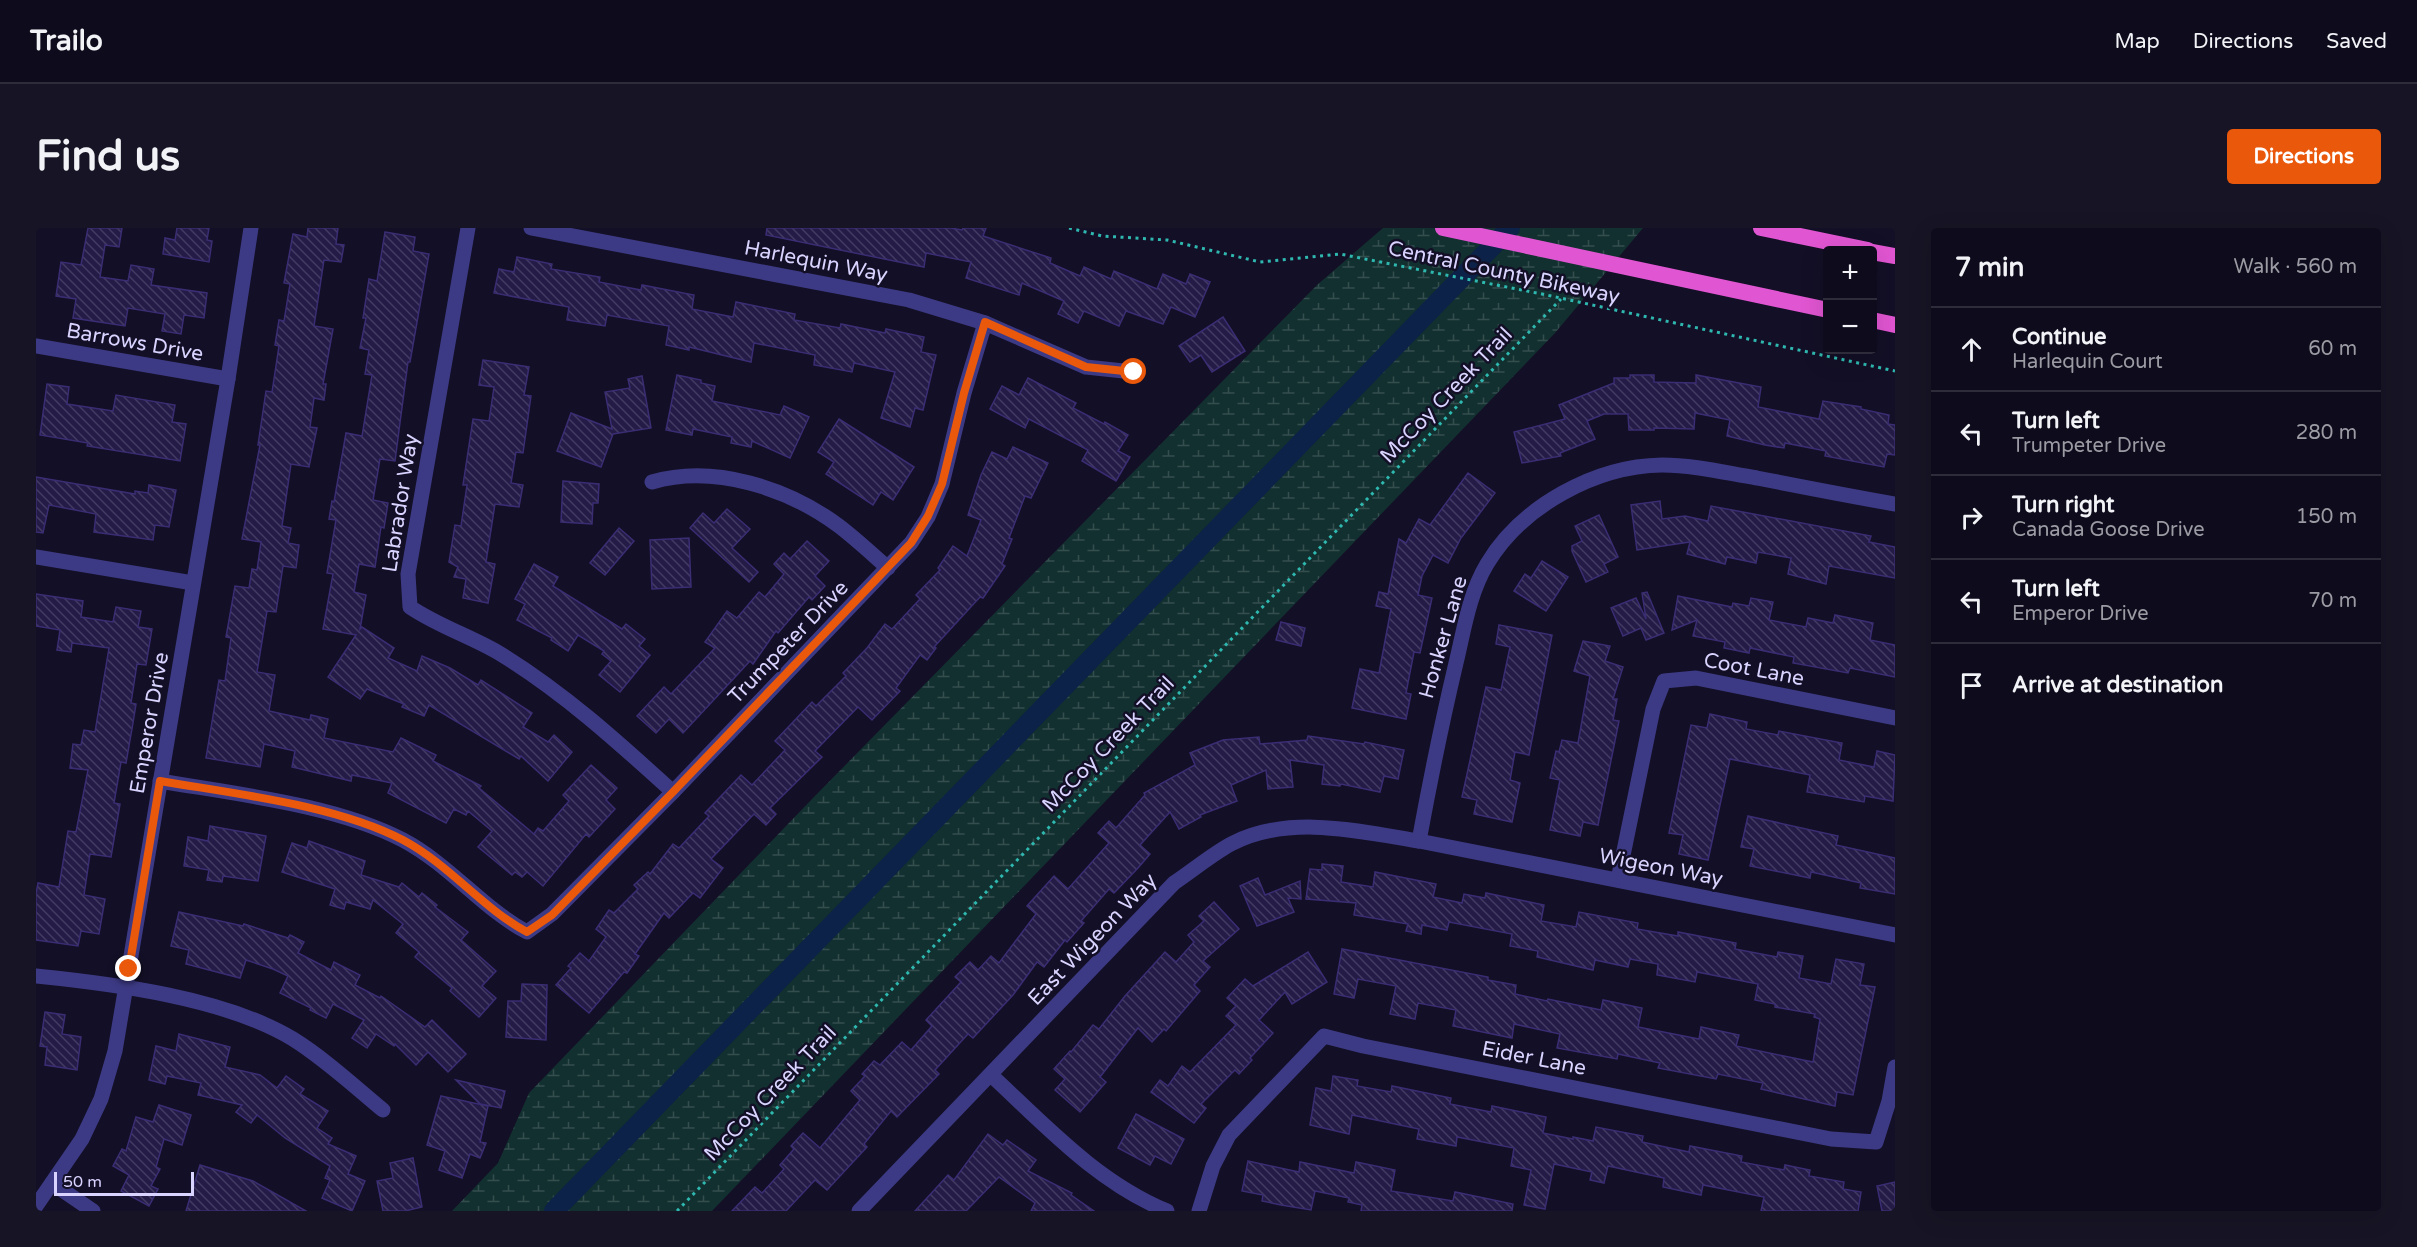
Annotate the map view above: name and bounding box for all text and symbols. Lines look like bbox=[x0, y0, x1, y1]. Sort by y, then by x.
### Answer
text: Trailo bbox=[30, 24, 103, 58]
text: Map bbox=[2114, 29, 2160, 54]
text: Directions bbox=[2193, 29, 2293, 54]
text: Saved bbox=[2326, 29, 2387, 54]
button: Directions bbox=[2227, 129, 2381, 184]
text: Find us bbox=[36, 131, 180, 182]
street label: Harlequin Way bbox=[742, 235, 890, 288]
street label: Central County Bikeway bbox=[1386, 236, 1622, 309]
map controls bbox=[1823, 246, 1877, 354]
button: + bbox=[1823, 246, 1877, 300]
text: 7 min bbox=[1955, 252, 2024, 283]
text: Walk · 560 m bbox=[2234, 255, 2357, 279]
button: − bbox=[1823, 300, 1877, 354]
street label: Barrows Drive bbox=[64, 318, 205, 367]
street label: McCoy Creek Trail bbox=[1375, 322, 1518, 469]
text: Continue bbox=[2012, 324, 2107, 350]
icon: ahead bbox=[1955, 333, 1988, 366]
text: 60 m bbox=[2308, 337, 2357, 361]
text: Harlequin Court bbox=[2012, 350, 2163, 374]
route start bbox=[1120, 358, 1146, 384]
text: Turn left bbox=[2012, 408, 2100, 434]
icon: left bbox=[1955, 417, 1988, 450]
text: 280 m bbox=[2296, 421, 2357, 445]
street label: Labrador Way bbox=[377, 432, 424, 574]
text: Trumpeter Drive bbox=[2012, 434, 2166, 458]
text: Turn right bbox=[2012, 492, 2114, 518]
icon: right bbox=[1955, 501, 1988, 534]
text: 150 m bbox=[2296, 505, 2357, 529]
text: Canada Goose Drive bbox=[2012, 518, 2204, 542]
street label: Honker Lane bbox=[1414, 573, 1473, 701]
street label: Trumpeter Drive bbox=[723, 575, 854, 709]
text: Turn left bbox=[2012, 576, 2100, 602]
icon: left bbox=[1955, 585, 1988, 618]
text: 70 m bbox=[2308, 589, 2357, 613]
text: Emperor Drive bbox=[2012, 602, 2149, 626]
street label: Coot Lane bbox=[1702, 648, 1806, 691]
street label: Emperor Drive bbox=[125, 650, 174, 796]
icon: arrive bbox=[1955, 669, 1988, 702]
street label: McCoy Creek Trail bbox=[1037, 671, 1180, 818]
text: Arrive at destination bbox=[2012, 672, 2223, 698]
street label: Wigeon Way bbox=[1597, 843, 1725, 892]
street label: East Wigeon Way bbox=[1023, 868, 1162, 1011]
route end bbox=[115, 955, 141, 981]
street label: McCoy Creek Trail bbox=[699, 1020, 842, 1167]
street label: Eider Lane bbox=[1480, 1036, 1588, 1081]
scale bar bbox=[54, 1169, 194, 1196]
text: 50 m bbox=[63, 1172, 102, 1192]

